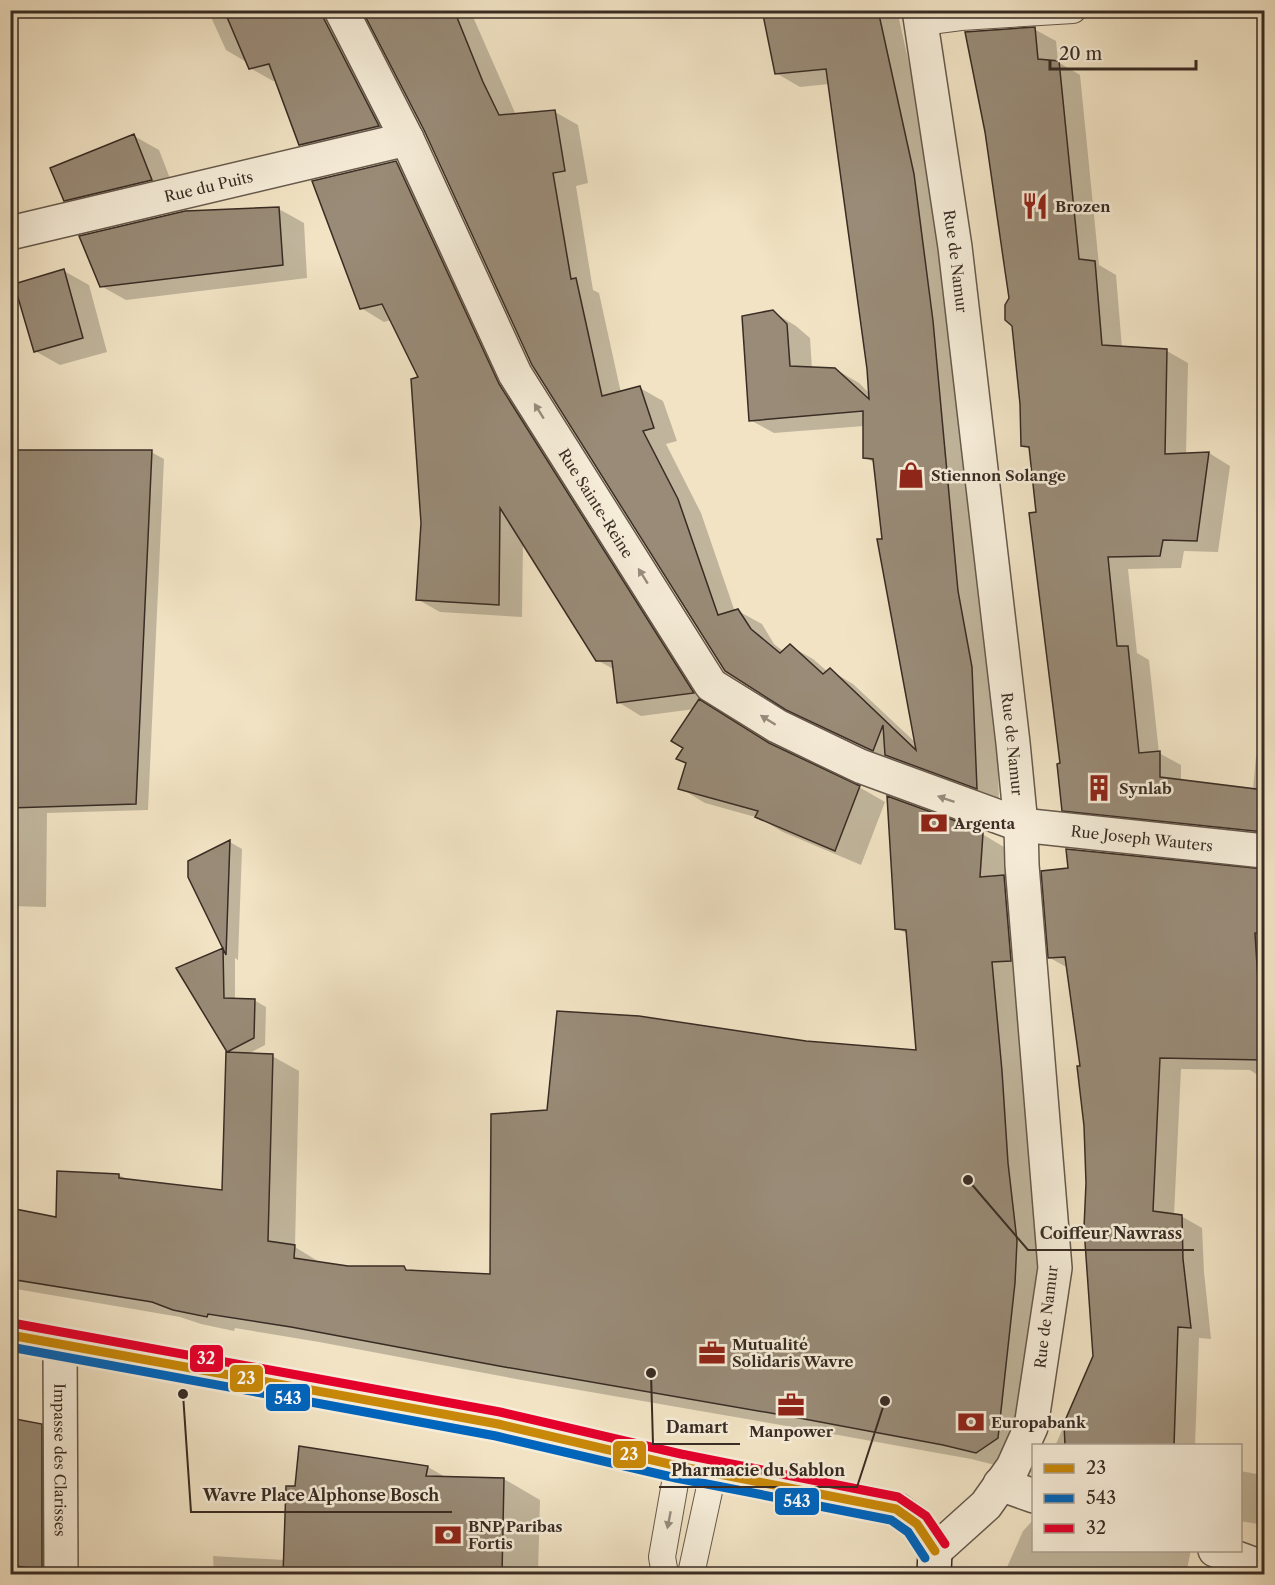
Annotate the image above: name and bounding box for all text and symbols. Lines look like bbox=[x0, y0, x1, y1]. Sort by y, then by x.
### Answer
scale bar bbox=[1050, 33, 1196, 71]
text: 20 m bbox=[1059, 43, 1103, 65]
street label: Rue du Puits bbox=[162, 166, 255, 206]
restaurant icon: Brozen bbox=[1020, 191, 1050, 221]
place label: Brozen bbox=[1055, 197, 1111, 216]
street label: Rue de Namur bbox=[940, 208, 972, 314]
one-way arrow bbox=[533, 403, 544, 420]
street label: Rue Sainte-Reine bbox=[555, 445, 638, 561]
shop icon: Stiennon Solange bbox=[896, 460, 926, 490]
place label: Stiennon Solange bbox=[931, 466, 1066, 485]
one-way arrow bbox=[637, 568, 648, 585]
street label: Rue de Namur bbox=[998, 691, 1028, 797]
one-way arrow bbox=[760, 715, 776, 726]
building icon: Synlab bbox=[1084, 773, 1114, 803]
place label: Synlab bbox=[1119, 779, 1172, 798]
one-way arrow bbox=[937, 793, 955, 803]
bank icon: Argenta bbox=[919, 808, 949, 838]
place label: Argenta bbox=[953, 814, 1016, 833]
street label: Rue Joseph Wauters bbox=[1070, 821, 1214, 855]
callout: Coiffeur Nawrass bbox=[1028, 1216, 1194, 1250]
text: Coiffeur Nawrass bbox=[1040, 1223, 1182, 1243]
street label: Rue de Namur bbox=[1030, 1264, 1062, 1370]
place label: Mutualité Solidaris Wavre bbox=[732, 1335, 854, 1371]
office icon: Mutualité Solidaris Wavre bbox=[697, 1338, 727, 1368]
line badge: 32 bbox=[189, 1344, 224, 1373]
text: 32 bbox=[197, 1348, 215, 1368]
line badge: 23 bbox=[229, 1364, 264, 1393]
text: 23 bbox=[237, 1368, 255, 1388]
street label: Impasse des Clarisses bbox=[51, 1383, 70, 1537]
line badge: 543 bbox=[265, 1383, 311, 1412]
text: 543 bbox=[274, 1388, 302, 1408]
office icon: Manpower bbox=[776, 1390, 806, 1420]
bank icon: Europabank bbox=[956, 1407, 986, 1437]
callout: Damart bbox=[653, 1410, 740, 1444]
place label: Europabank bbox=[991, 1413, 1087, 1432]
text: Damart bbox=[666, 1417, 729, 1437]
place label: Manpower bbox=[749, 1422, 834, 1441]
line badge: 23 bbox=[612, 1440, 647, 1469]
text: 23 bbox=[620, 1444, 638, 1464]
legend bbox=[1032, 1444, 1242, 1552]
callout: Pharmacie du Sablon bbox=[659, 1453, 857, 1487]
text: 23 bbox=[1086, 1457, 1106, 1479]
text: Pharmacie du Sablon bbox=[671, 1460, 845, 1480]
callout: Wavre Place Alphonse Bosch bbox=[191, 1478, 452, 1512]
text: Wavre Place Alphonse Bosch bbox=[202, 1485, 439, 1505]
line badge: 543 bbox=[774, 1487, 820, 1516]
text: 543 bbox=[1086, 1487, 1116, 1509]
text: 543 bbox=[783, 1491, 811, 1511]
one-way arrow bbox=[664, 1511, 673, 1530]
place label: BNP Paribas Fortis bbox=[468, 1517, 563, 1553]
text: 32 bbox=[1086, 1517, 1106, 1539]
bank icon: BNP Paribas Fortis bbox=[433, 1520, 463, 1550]

